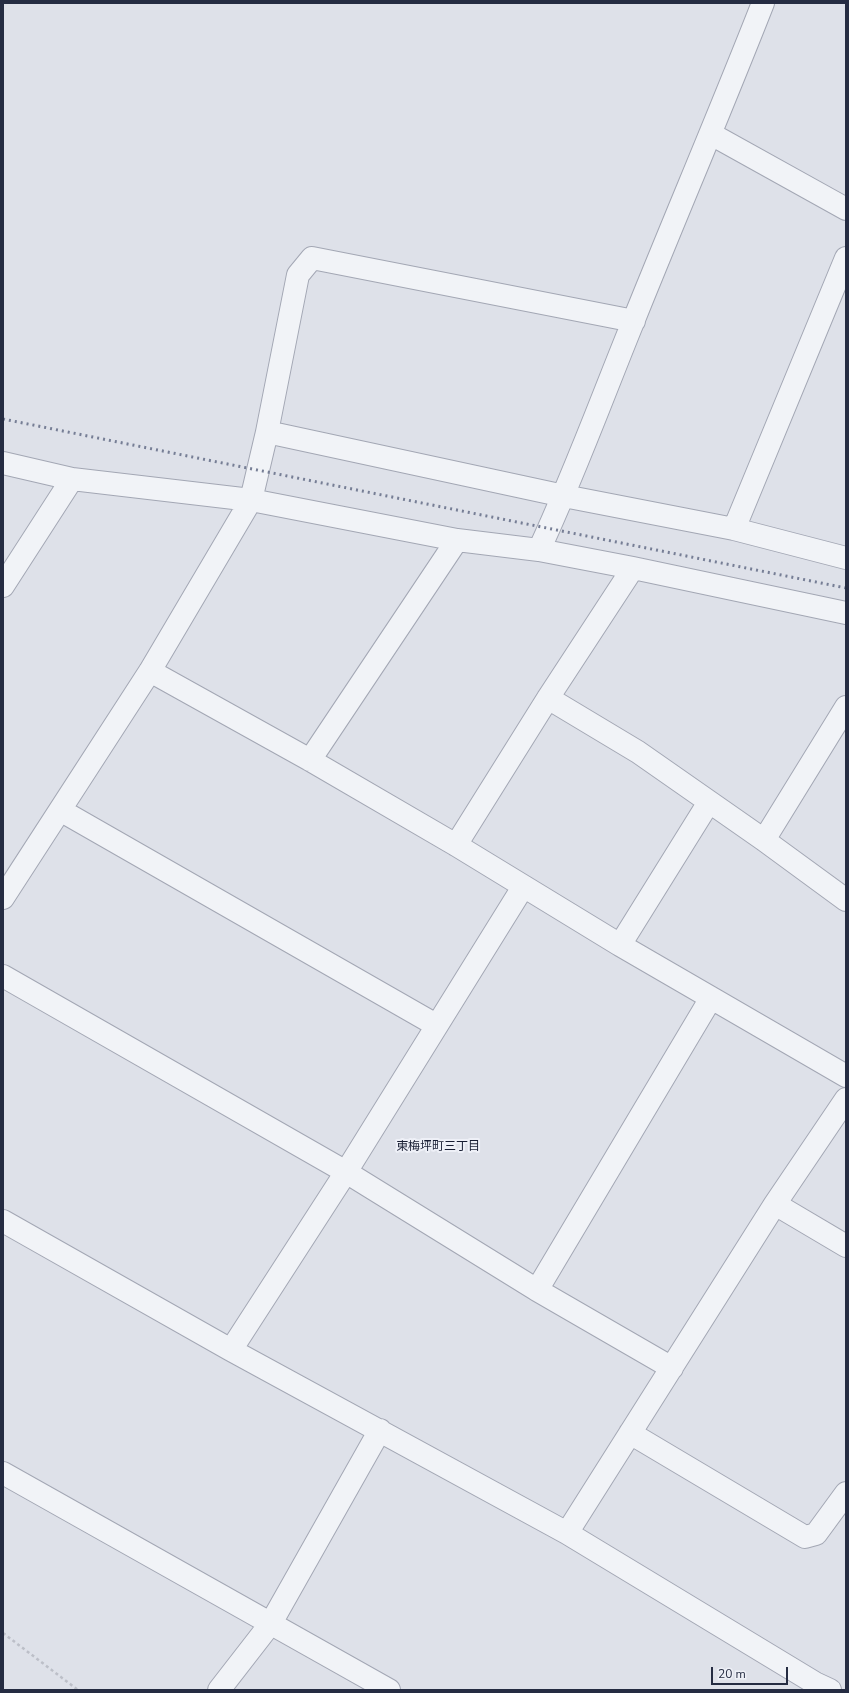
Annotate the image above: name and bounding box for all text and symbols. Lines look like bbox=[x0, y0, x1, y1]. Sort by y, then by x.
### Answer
district label: 東梅坪町三丁目 bbox=[396, 1140, 480, 1154]
scale bar bbox=[713, 1659, 790, 1685]
text: 20 m bbox=[718, 1666, 746, 1682]

